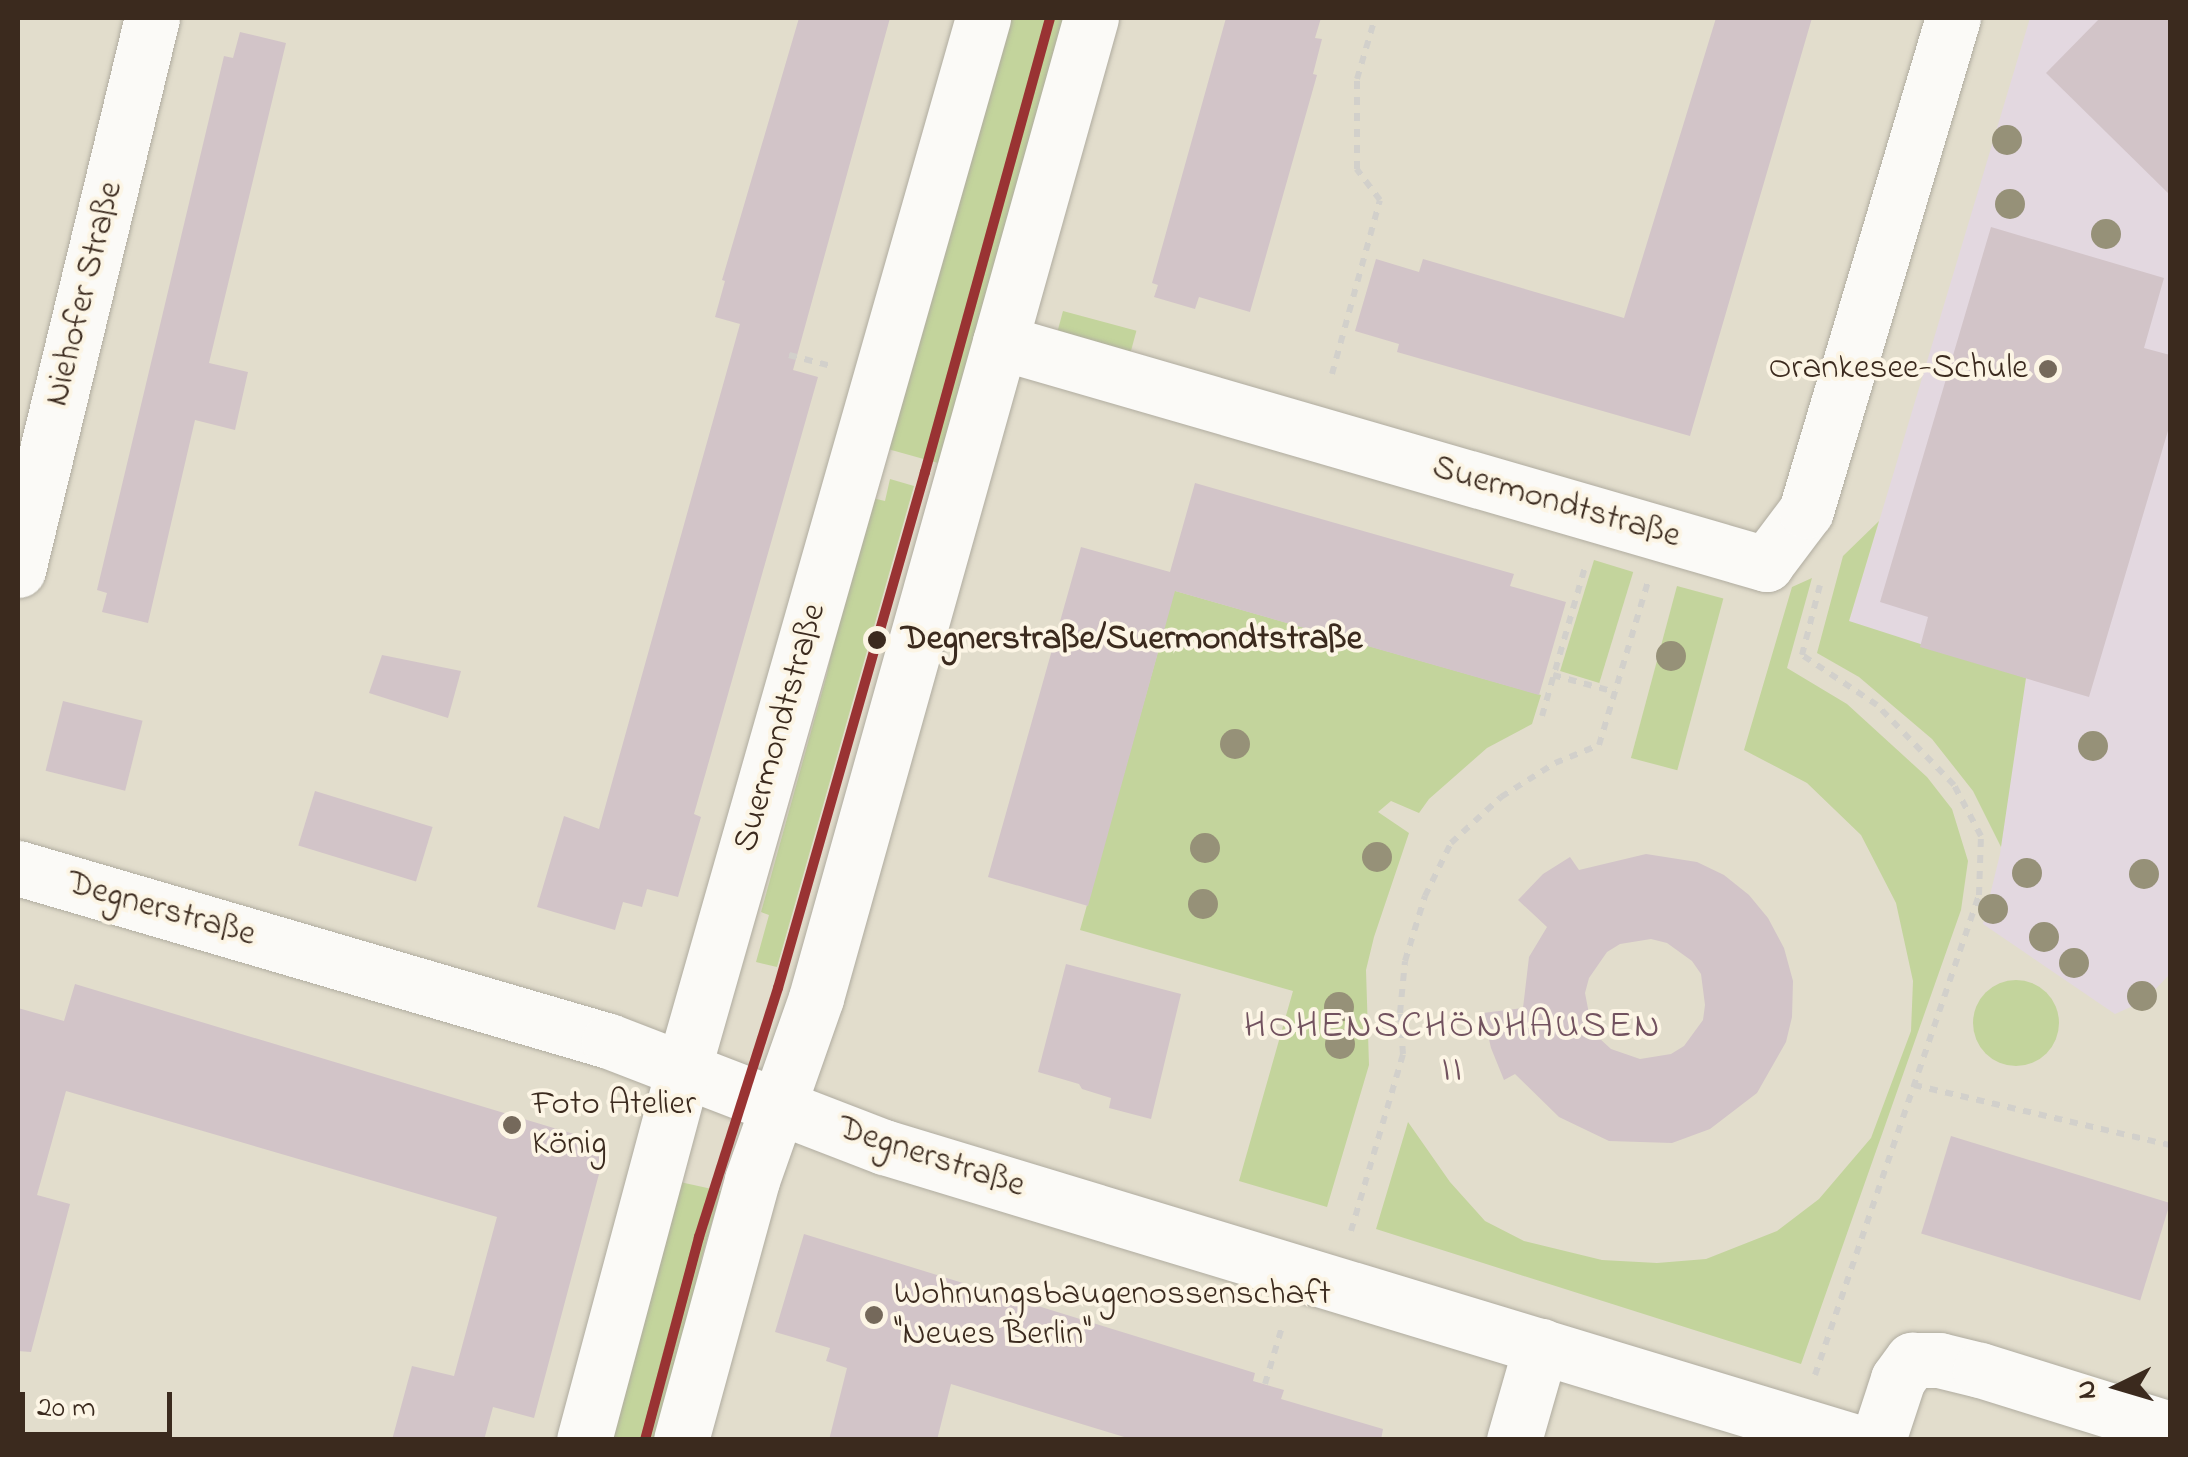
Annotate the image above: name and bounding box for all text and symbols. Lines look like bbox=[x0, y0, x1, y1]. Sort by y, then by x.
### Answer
street label: Niehofer Straße bbox=[37, 177, 133, 411]
place label: Orankesee-Schule bbox=[1769, 348, 2028, 390]
marker: Orankesee-Schule bbox=[2037, 358, 2059, 380]
street label: Suermondtstraße bbox=[1427, 447, 1685, 559]
street label: Suermondtstraße bbox=[725, 599, 837, 857]
place label: Degnerstraße/Suermondtstraße bbox=[901, 619, 1362, 661]
marker: Degnerstraße/Suermondtstraße bbox=[862, 625, 892, 655]
street label: Degnerstraße bbox=[62, 863, 260, 957]
district label: HOHENSCHÖNHAUSEN II bbox=[1244, 1005, 1662, 1094]
place label: Foto Atelier König bbox=[532, 1084, 696, 1166]
street label: Degnerstraße bbox=[832, 1108, 1030, 1208]
marker: Foto Atelier König bbox=[501, 1114, 523, 1136]
place label: Wohnungsbaugenossenschaft "Neues Berlin" bbox=[894, 1274, 1331, 1356]
marker: Wohnungsbaugenossenschaft "Neues Berlin" bbox=[863, 1304, 885, 1326]
north arrow bbox=[2068, 1337, 2168, 1437]
scale bar bbox=[25, 1372, 178, 1434]
text: N bbox=[2066, 1378, 2109, 1401]
text: 20 m bbox=[37, 1387, 96, 1431]

